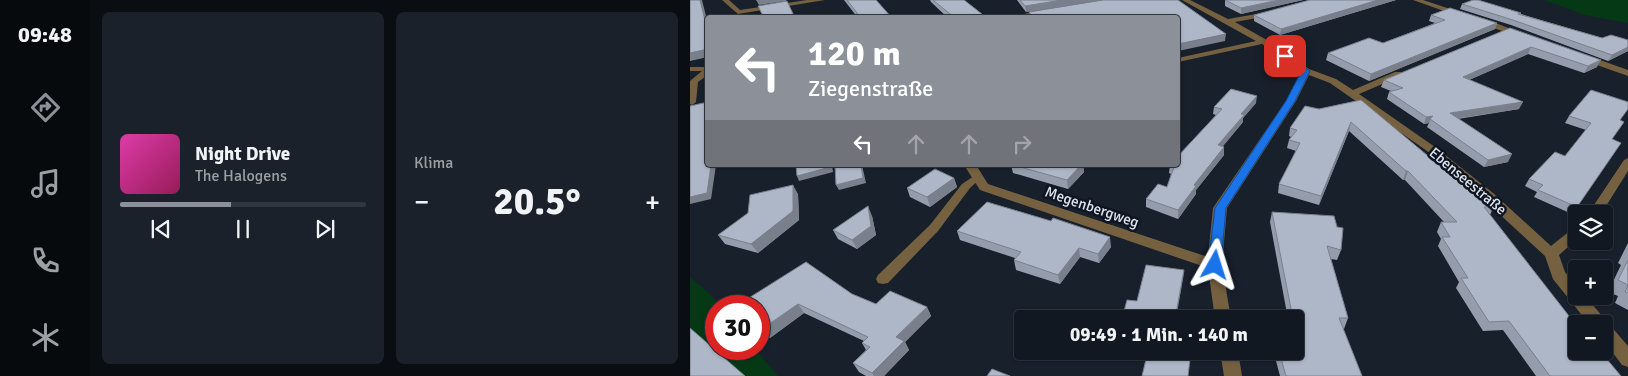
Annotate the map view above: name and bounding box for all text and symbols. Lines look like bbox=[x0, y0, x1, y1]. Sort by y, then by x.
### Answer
text: 09:48 bbox=[18, 21, 72, 48]
text: 120 m bbox=[808, 32, 901, 75]
icon: left bbox=[725, 35, 790, 100]
pin bbox=[1264, 35, 1306, 77]
icon: arrive bbox=[1271, 42, 1299, 70]
text: Ziegenstraße bbox=[808, 75, 933, 102]
icon: directions bbox=[28, 90, 63, 125]
icon: left bbox=[849, 130, 877, 158]
icon: ahead bbox=[902, 130, 930, 158]
icon: ahead bbox=[955, 130, 983, 158]
icon: right bbox=[1008, 130, 1036, 158]
text: Night Drive bbox=[195, 142, 290, 166]
street label: Ebenseestraße bbox=[1426, 143, 1510, 219]
text: Klima bbox=[414, 153, 453, 173]
icon: music bbox=[28, 166, 63, 201]
text: The Halogens bbox=[195, 166, 287, 186]
text: 20.5° bbox=[493, 178, 581, 225]
street label: Megenbergweg bbox=[1043, 183, 1141, 231]
text: − bbox=[414, 185, 429, 219]
text: + bbox=[645, 185, 660, 219]
map controls bbox=[1568, 205, 1613, 360]
button: layers bbox=[1568, 205, 1613, 250]
icon: previous bbox=[147, 215, 175, 243]
icon: pause bbox=[229, 215, 257, 243]
icon: next bbox=[311, 215, 339, 243]
position arrow bbox=[1188, 238, 1240, 290]
icon: phone bbox=[28, 243, 63, 278]
button: + bbox=[1568, 260, 1613, 305]
speed limit sign: 30 bbox=[705, 295, 770, 360]
button: − bbox=[1568, 315, 1613, 360]
icon: climate bbox=[28, 320, 63, 355]
text: 09:49 · 1 Min. · 140 m bbox=[1070, 323, 1248, 347]

